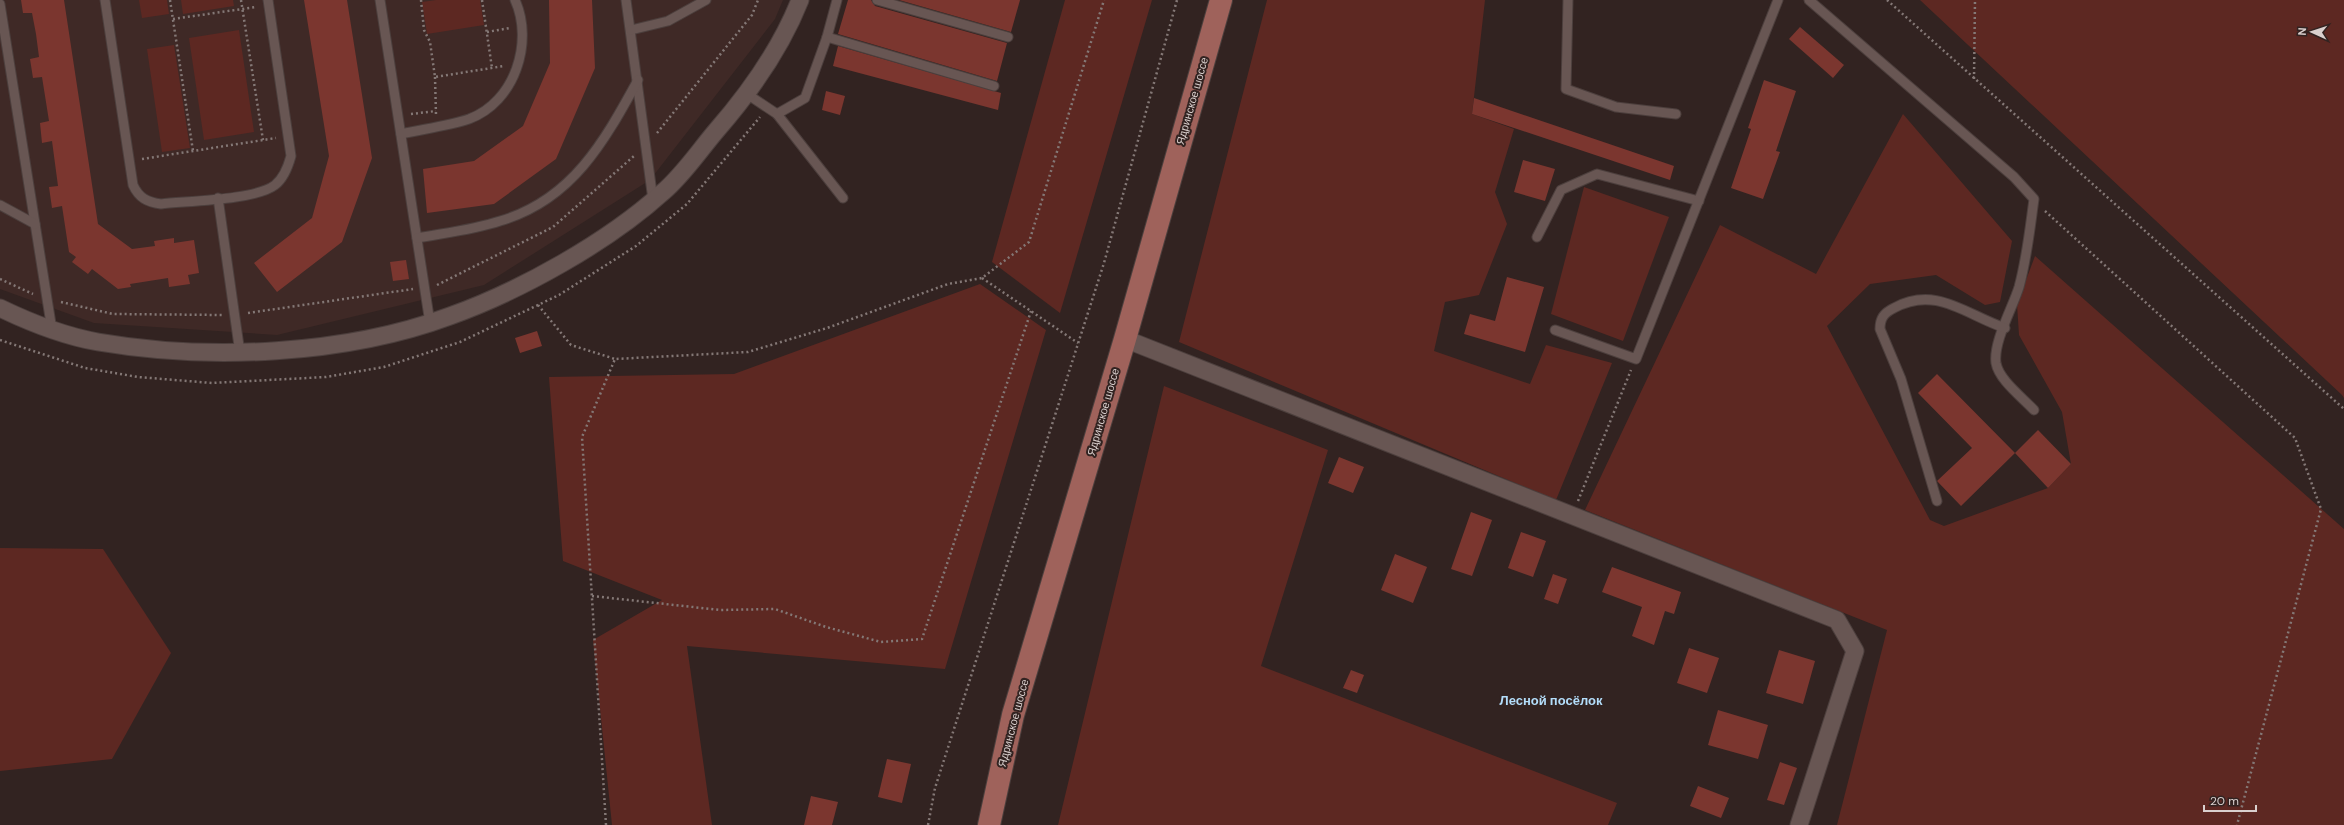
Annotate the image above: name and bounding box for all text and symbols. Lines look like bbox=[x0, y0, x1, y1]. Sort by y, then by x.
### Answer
north arrow bbox=[2292, 12, 2332, 52]
text: N bbox=[2295, 27, 2309, 36]
street label: Ядринское шоссе bbox=[1173, 56, 1211, 146]
street label: Ядринское шоссе bbox=[1084, 367, 1122, 457]
street label: Ядринское шоссе bbox=[995, 678, 1031, 768]
district label: Лесной посёлок bbox=[1500, 692, 1603, 709]
scale bar bbox=[2204, 787, 2256, 813]
text: 20 m bbox=[2210, 793, 2239, 809]

